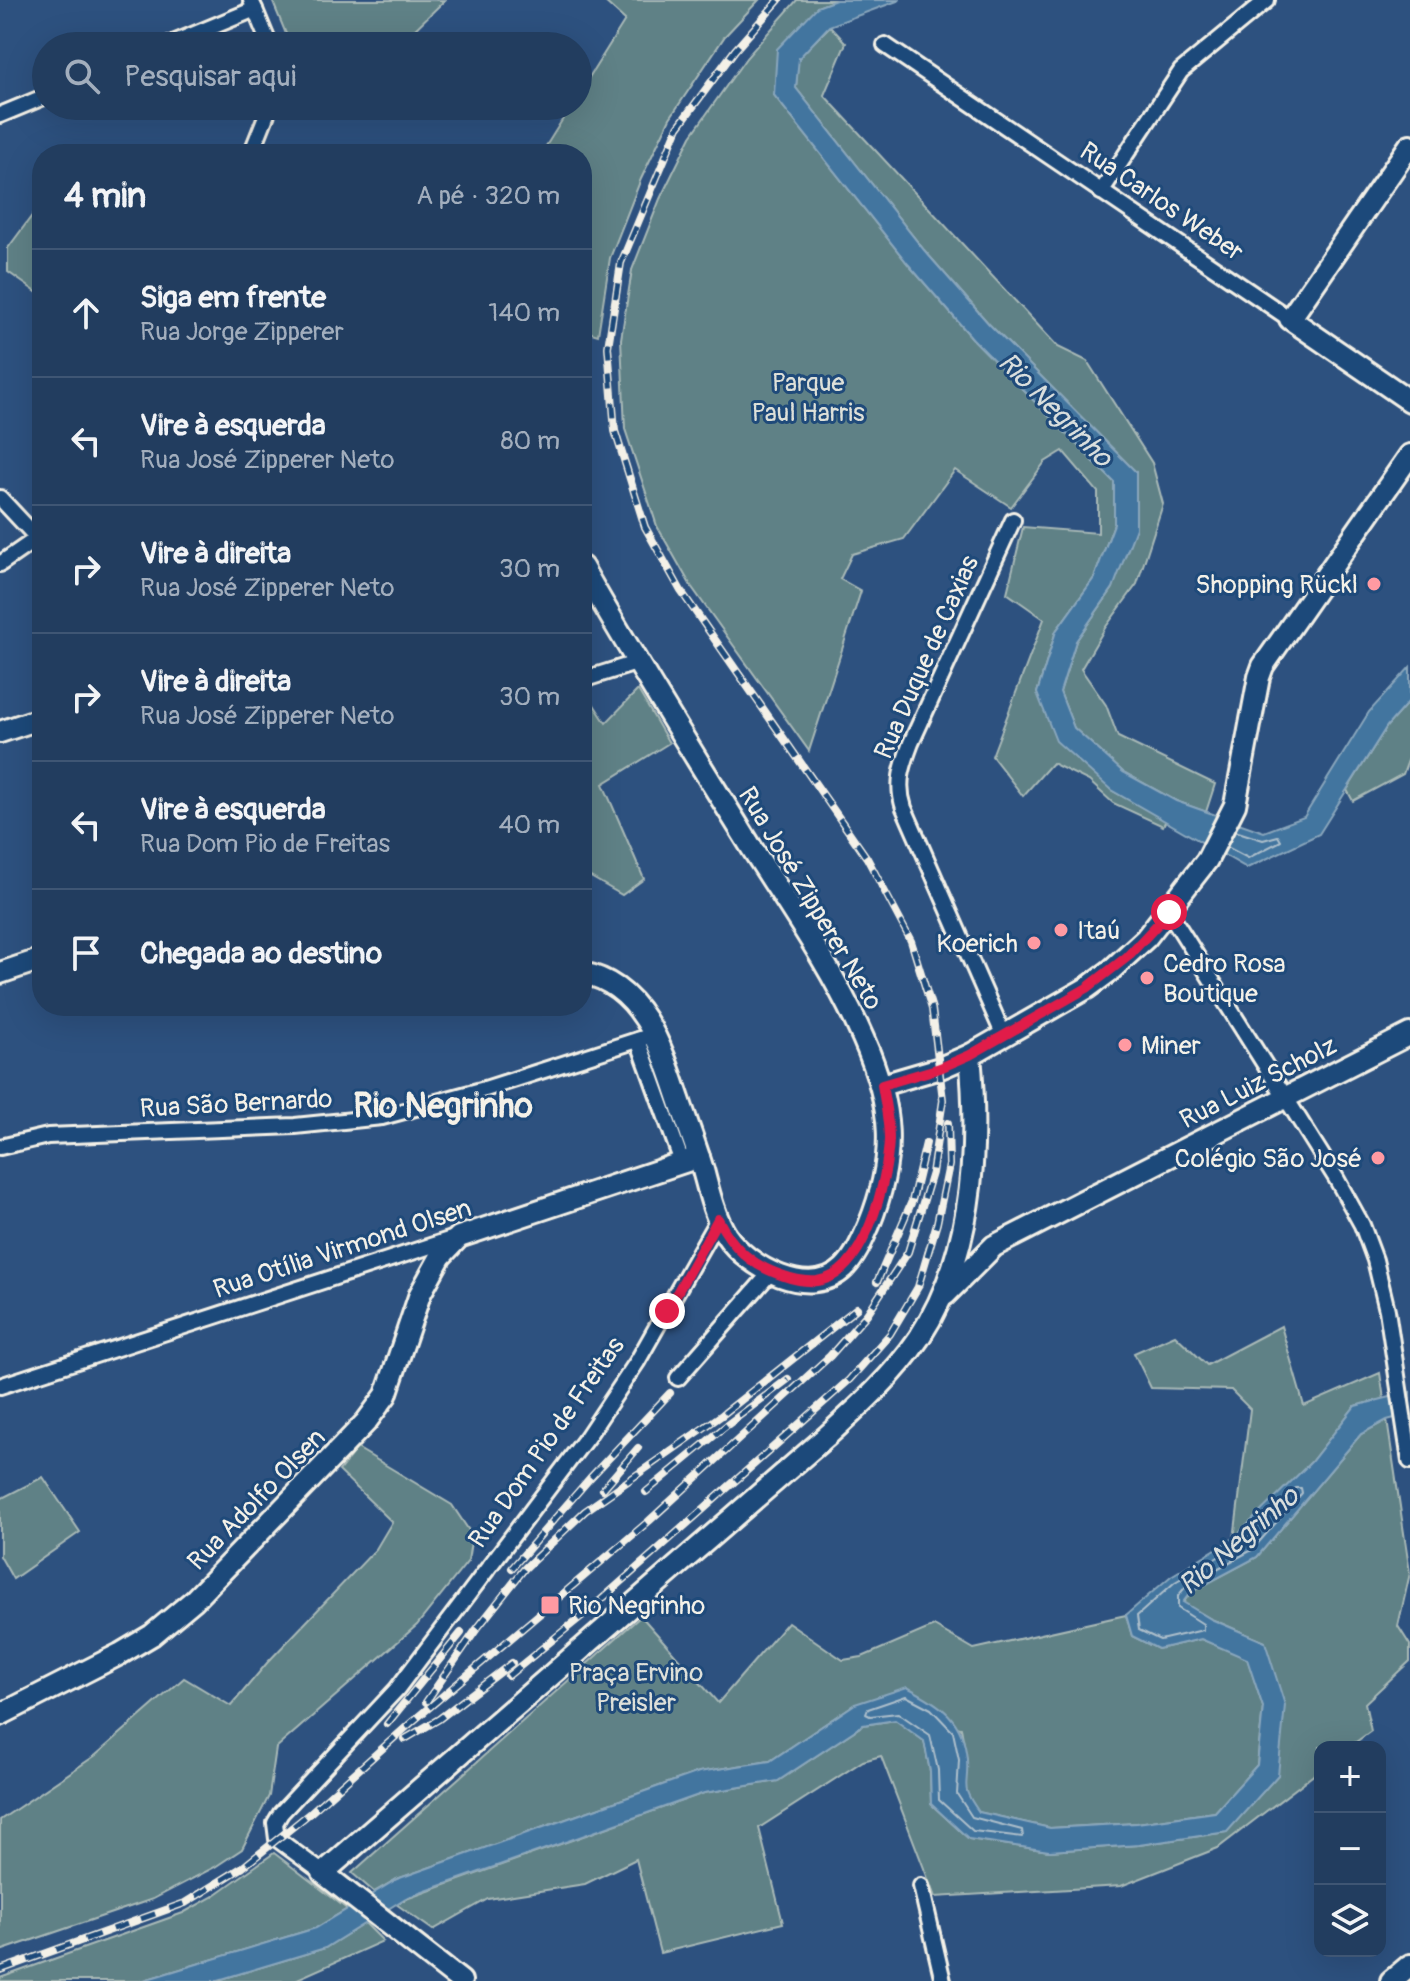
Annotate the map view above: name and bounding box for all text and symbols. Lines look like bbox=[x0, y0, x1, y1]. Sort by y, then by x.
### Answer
search box bbox=[32, 32, 592, 120]
icon: search bbox=[60, 54, 104, 98]
text: Pesquisar aqui bbox=[124, 58, 296, 95]
street label: Rua Carlos Weber bbox=[1073, 135, 1250, 269]
text: 4 min bbox=[64, 175, 146, 218]
text: A pé · 320 m bbox=[416, 180, 560, 212]
text: Siga em frente bbox=[140, 279, 326, 316]
icon: ahead bbox=[64, 291, 108, 335]
text: 140 m bbox=[488, 297, 560, 329]
text: Rua Jorge Zipperer bbox=[140, 316, 344, 348]
water label: Rio Negrinho bbox=[990, 345, 1121, 476]
park label: Parque Paul Harris bbox=[751, 367, 865, 429]
text: Vire à esquerda bbox=[140, 407, 326, 444]
icon: left bbox=[64, 419, 108, 463]
text: 80 m bbox=[500, 425, 560, 457]
text: Rua José Zipperer Neto bbox=[140, 444, 394, 476]
text: Vire à direita bbox=[140, 535, 291, 572]
icon: right bbox=[64, 547, 108, 591]
street label: Rua Duque de Caxias bbox=[868, 550, 986, 764]
text: 30 m bbox=[499, 553, 560, 585]
place label: Shopping Rückl bbox=[1195, 569, 1358, 601]
text: Rua José Zipperer Neto bbox=[140, 572, 394, 604]
marker: Shopping Rückl bbox=[1365, 575, 1383, 593]
text: Vire à direita bbox=[140, 663, 291, 700]
icon: right bbox=[64, 675, 108, 719]
text: 30 m bbox=[499, 681, 560, 713]
text: Rua José Zipperer Neto bbox=[140, 700, 394, 732]
street label: Rua José Zipperer Neto bbox=[731, 781, 889, 1016]
text: Vire à esquerda bbox=[140, 791, 326, 828]
icon: left bbox=[64, 803, 108, 847]
text: 40 m bbox=[498, 809, 560, 841]
text: Rua Dom Pio de Freitas bbox=[140, 828, 390, 860]
route start bbox=[1151, 894, 1187, 930]
place label: Itaú bbox=[1077, 915, 1120, 947]
marker: Itaú bbox=[1052, 921, 1070, 939]
place label: Koerich bbox=[936, 928, 1018, 960]
icon: arrive bbox=[64, 931, 108, 975]
marker: Koerich bbox=[1025, 934, 1043, 952]
text: Chegada ao destino bbox=[140, 935, 382, 972]
place label: Cedro Rosa Boutique bbox=[1163, 948, 1286, 1010]
marker: Cedro Rosa Boutique bbox=[1138, 969, 1156, 987]
place label: Miner bbox=[1141, 1030, 1202, 1062]
street label: Rua Luiz Scholz bbox=[1175, 1030, 1342, 1136]
marker: Miner bbox=[1116, 1036, 1134, 1054]
street label: Rua São Bernardo bbox=[139, 1083, 333, 1125]
district label: Rio Negrinho bbox=[353, 1085, 533, 1128]
place label: Colégio São José bbox=[1175, 1143, 1362, 1175]
marker: Colégio São José bbox=[1369, 1149, 1387, 1167]
street label: Rua Otília Virmond Olsen bbox=[209, 1192, 475, 1306]
route end bbox=[649, 1293, 685, 1329]
street label: Rua Dom Pio de Freitas bbox=[462, 1331, 632, 1554]
street label: Rua Adolfo Olsen bbox=[181, 1422, 333, 1577]
water label: Rio Negrinho bbox=[1172, 1478, 1308, 1603]
place label: Rio Negrinho bbox=[568, 1590, 705, 1622]
marker: Rio Negrinho bbox=[539, 1594, 561, 1616]
park label: Praça Ervino Preisler bbox=[569, 1657, 703, 1719]
map controls bbox=[1314, 1741, 1386, 1957]
button: + bbox=[1314, 1741, 1386, 1813]
button: − bbox=[1314, 1813, 1386, 1885]
button: layers bbox=[1314, 1885, 1386, 1957]

